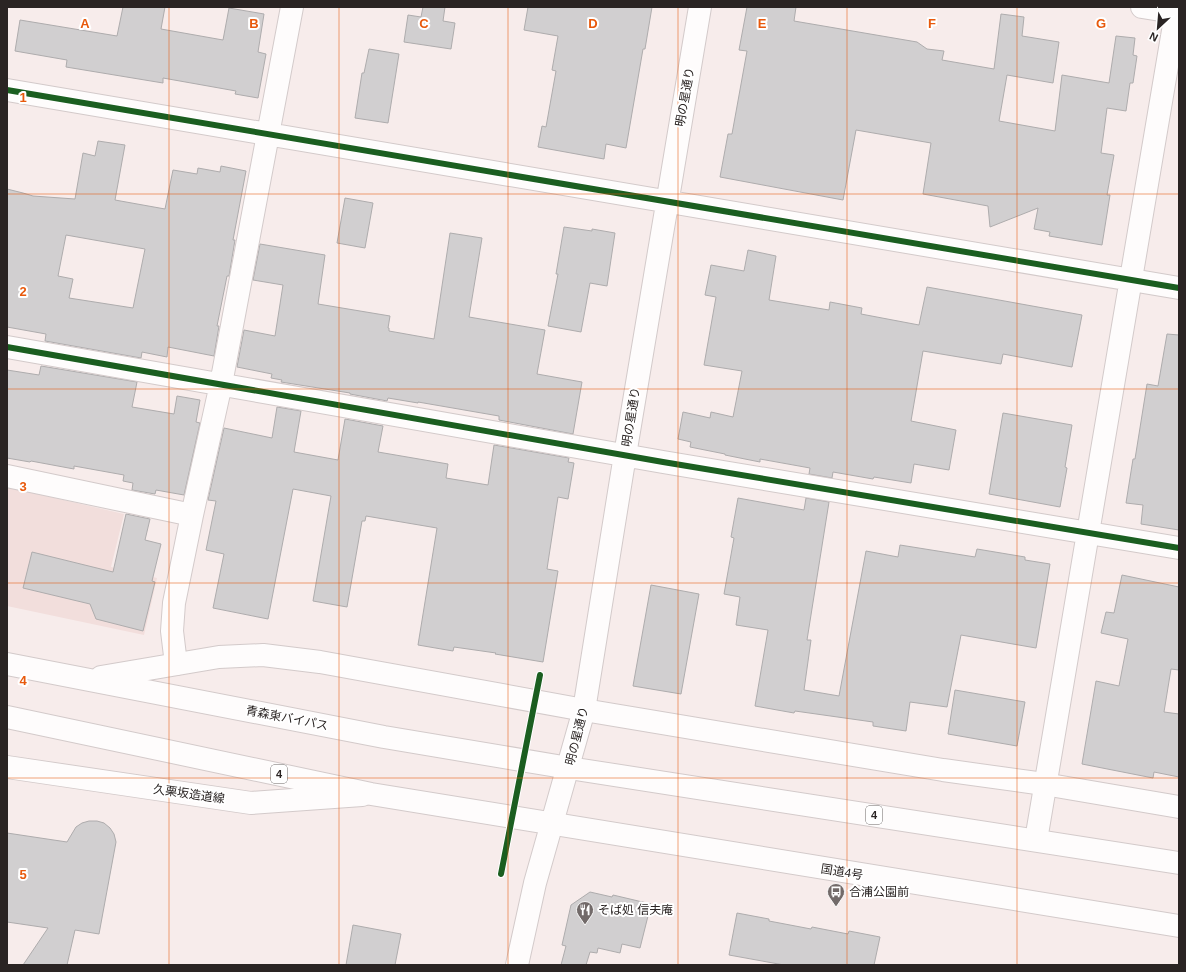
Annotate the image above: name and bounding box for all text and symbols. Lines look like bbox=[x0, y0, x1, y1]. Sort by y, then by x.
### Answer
north arrow bbox=[1138, 8, 1178, 48]
text: A bbox=[80, 16, 90, 31]
text: B bbox=[249, 16, 259, 31]
text: C bbox=[419, 16, 429, 31]
text: D bbox=[588, 16, 598, 31]
text: E bbox=[758, 16, 767, 31]
text: F bbox=[928, 16, 936, 31]
text: G bbox=[1096, 16, 1106, 31]
text: N bbox=[1147, 30, 1160, 44]
street label: 明の星通り bbox=[673, 66, 697, 128]
text: 1 bbox=[19, 90, 27, 105]
text: 2 bbox=[19, 284, 27, 299]
street label: 明の星通り bbox=[619, 386, 643, 448]
text: 3 bbox=[19, 479, 27, 494]
text: 4 bbox=[19, 673, 27, 688]
street label: 青森東バイパス bbox=[245, 703, 329, 733]
street label: 明の星通り bbox=[563, 705, 591, 767]
road number: 4 bbox=[271, 765, 287, 783]
street label: 久栗坂造道線 bbox=[152, 782, 226, 806]
road number: 4 bbox=[866, 806, 882, 824]
street label: 国道4号 bbox=[820, 862, 864, 882]
text: 5 bbox=[19, 867, 27, 882]
bus stop icon: 合浦公園前 bbox=[826, 882, 846, 907]
place label: 合浦公園前 bbox=[849, 885, 909, 899]
restaurant icon: そば処 信夫庵 bbox=[575, 900, 595, 925]
place label: そば処 信夫庵 bbox=[598, 903, 673, 917]

